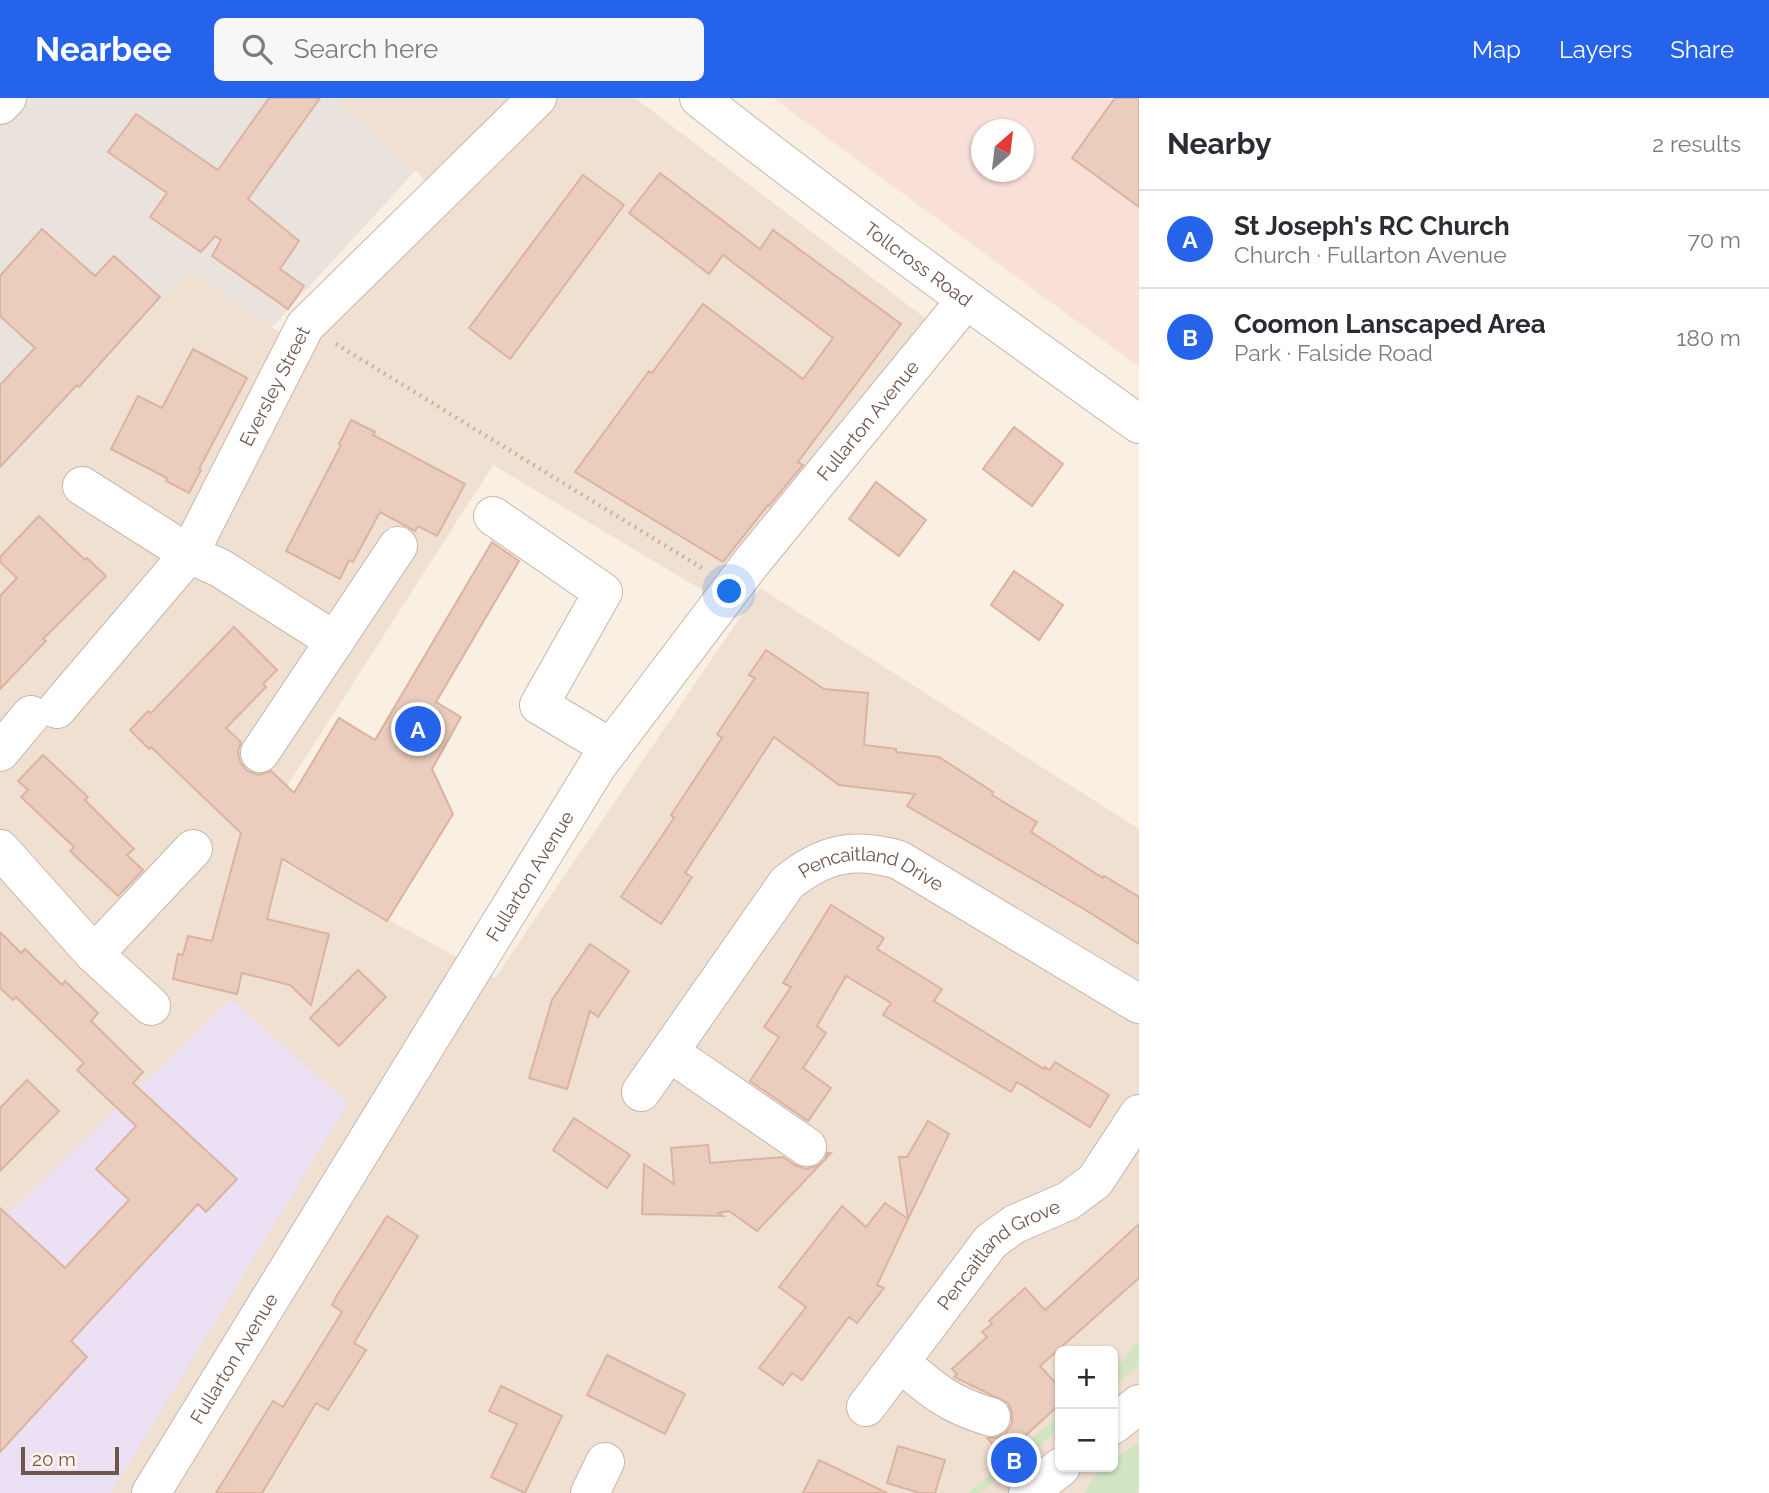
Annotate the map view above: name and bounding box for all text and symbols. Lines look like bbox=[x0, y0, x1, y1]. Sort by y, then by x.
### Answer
search box bbox=[214, 18, 704, 81]
text: Nearbee bbox=[35, 30, 172, 69]
icon: search bbox=[238, 30, 276, 68]
text: Search here bbox=[294, 34, 438, 64]
text: Map bbox=[1472, 35, 1521, 64]
text: Layers bbox=[1559, 35, 1632, 64]
text: Share bbox=[1670, 35, 1734, 64]
north arrow bbox=[971, 119, 1034, 182]
text: Nearby bbox=[1167, 126, 1271, 161]
text: 2 results bbox=[1652, 130, 1741, 157]
text: St Joseph's RC Church bbox=[1234, 211, 1510, 241]
street label: Tollcross Road bbox=[860, 217, 976, 311]
text: A bbox=[1182, 226, 1198, 253]
text: 70 m bbox=[1688, 226, 1741, 253]
text: Church · Fullarton Avenue bbox=[1234, 241, 1507, 268]
text: Coomon Lanscaped Area bbox=[1234, 309, 1546, 339]
street label: Eversley Street bbox=[235, 322, 314, 450]
text: B bbox=[1182, 324, 1198, 351]
text: 180 m bbox=[1676, 324, 1741, 351]
text: Park · Falside Road bbox=[1234, 339, 1433, 366]
street label: Fullarton Avenue bbox=[812, 356, 923, 485]
your location bbox=[712, 574, 746, 608]
pin: A bbox=[395, 703, 441, 755]
street label: Fullarton Avenue bbox=[481, 807, 578, 945]
street label: Pencaitland Drive bbox=[794, 842, 947, 895]
street label: Pencaitland Grove bbox=[932, 1195, 1063, 1314]
street label: Fullarton Avenue bbox=[185, 1289, 282, 1427]
map controls bbox=[1055, 1346, 1118, 1472]
button: + bbox=[1055, 1346, 1118, 1409]
button: − bbox=[1055, 1409, 1118, 1472]
pin: B bbox=[991, 1434, 1037, 1486]
scale bar bbox=[21, 1444, 119, 1476]
text: 20 m bbox=[32, 1448, 76, 1470]

